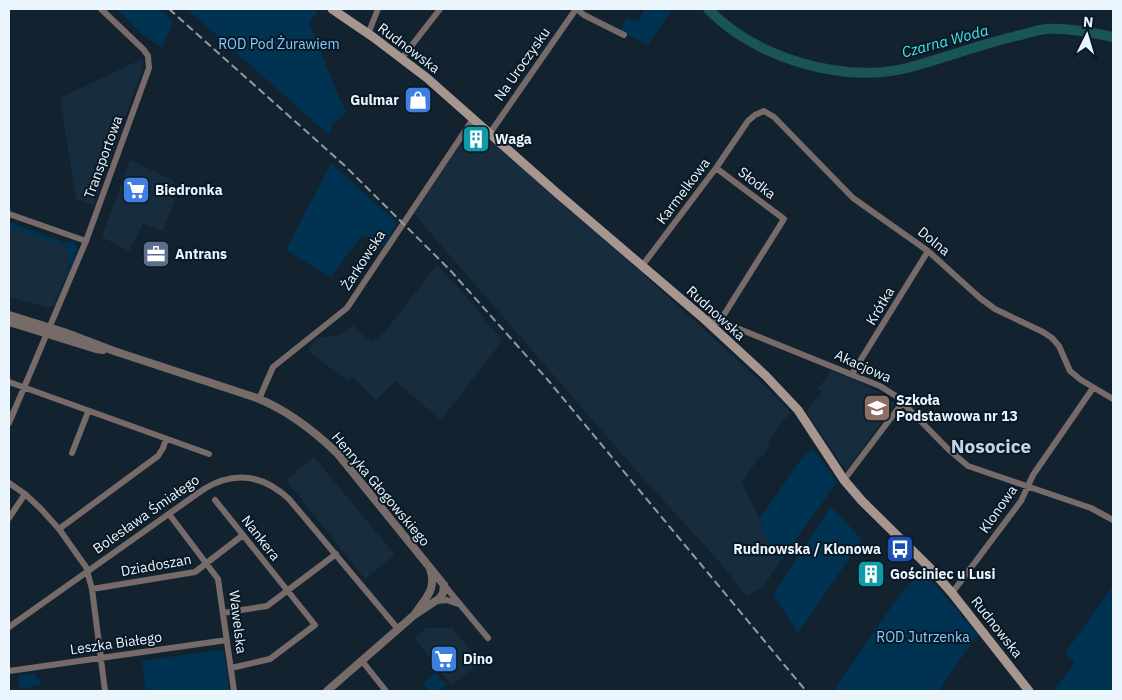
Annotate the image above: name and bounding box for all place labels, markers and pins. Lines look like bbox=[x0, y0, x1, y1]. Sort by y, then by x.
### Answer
shop icon: Gulmar bbox=[403, 85, 433, 115]
place label: Gulmar bbox=[350, 91, 399, 109]
building icon: Waga bbox=[461, 124, 491, 154]
place label: Waga bbox=[495, 130, 532, 148]
supermarket icon: Biedronka bbox=[121, 175, 151, 205]
place label: Biedronka bbox=[155, 181, 223, 199]
office icon: Antrans bbox=[141, 239, 171, 269]
place label: Antrans bbox=[175, 245, 227, 263]
place label: Szkoła Podstawowa nr 13 bbox=[896, 391, 1018, 425]
school or university icon: Szkoła Podstawowa nr 13 bbox=[862, 393, 892, 423]
bus stop icon: Rudnowska / Klonowa bbox=[885, 534, 915, 564]
place label: Rudnowska / Klonowa bbox=[733, 540, 881, 558]
building icon: Gościniec u Lusi bbox=[856, 559, 886, 589]
place label: Gościniec u Lusi bbox=[890, 565, 995, 583]
supermarket icon: Dino bbox=[429, 644, 459, 674]
place label: Dino bbox=[463, 650, 493, 668]

